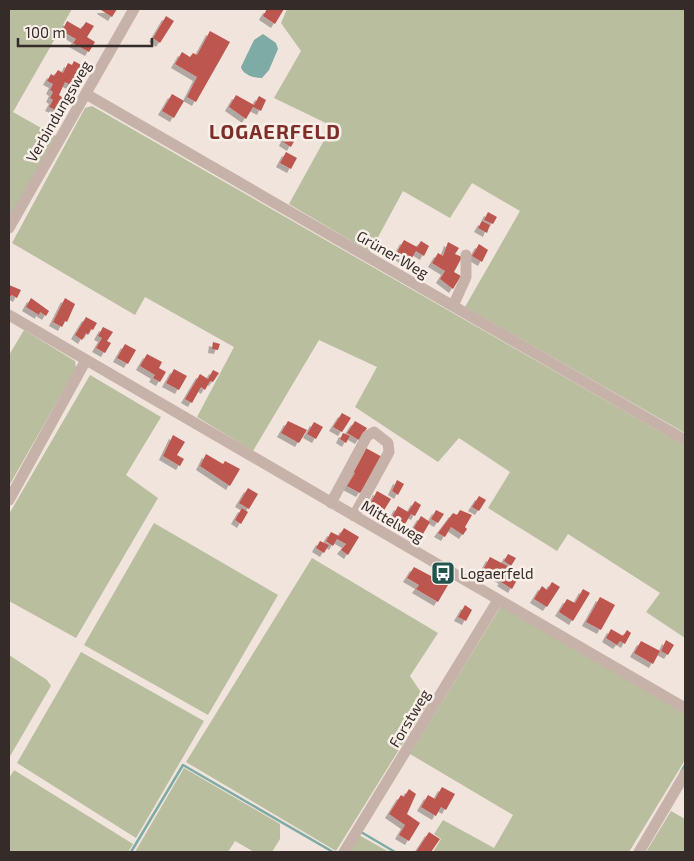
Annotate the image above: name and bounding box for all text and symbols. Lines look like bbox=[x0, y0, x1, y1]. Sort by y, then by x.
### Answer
scale bar bbox=[18, 15, 151, 47]
text: 100 m bbox=[25, 23, 66, 41]
street label: Verbindungsweg bbox=[22, 57, 95, 165]
district label: LOGAERFELD bbox=[209, 119, 341, 143]
street label: Grüner Weg bbox=[354, 226, 433, 282]
street label: Mittelweg bbox=[358, 496, 428, 546]
bus stop icon: Logaerfeld bbox=[430, 560, 456, 586]
place label: Logaerfeld bbox=[460, 564, 534, 582]
street label: Forstweg bbox=[385, 685, 434, 750]

